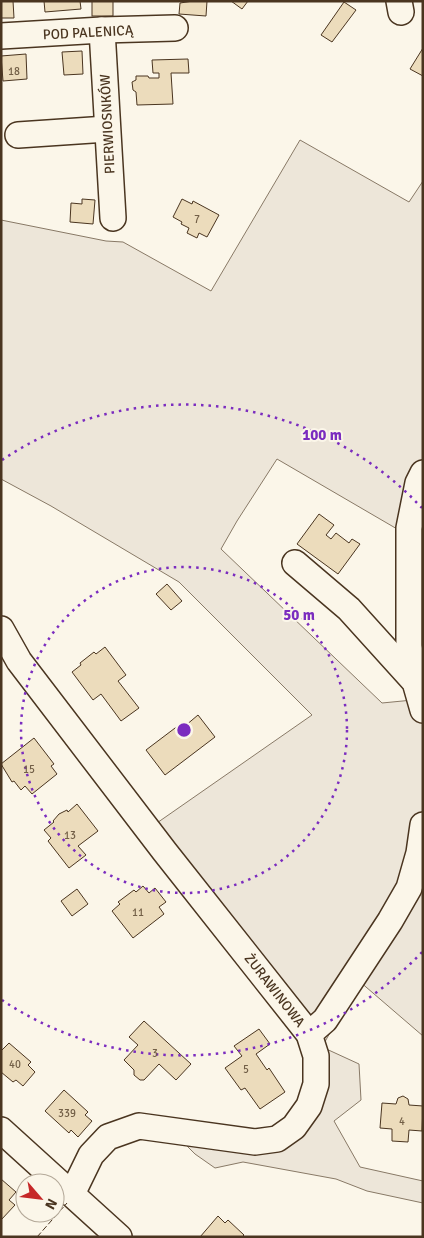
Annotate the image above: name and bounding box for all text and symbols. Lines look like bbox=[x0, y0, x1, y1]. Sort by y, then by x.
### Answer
street label: POD PALENICĄ bbox=[42, 22, 134, 43]
house number: 18 bbox=[8, 65, 20, 78]
street label: PIERWIOSNKÓW bbox=[96, 73, 119, 174]
house number: 7 bbox=[194, 213, 200, 226]
text: 100 m bbox=[302, 426, 342, 444]
text: 50 m bbox=[283, 606, 315, 624]
centre of rings bbox=[175, 721, 193, 739]
house number: 15 bbox=[23, 763, 35, 776]
house number: 13 bbox=[64, 829, 76, 842]
house number: 11 bbox=[132, 906, 144, 919]
street label: ŻURAWINOWA bbox=[241, 950, 309, 1031]
house number: 3 bbox=[152, 1047, 158, 1060]
house number: 40 bbox=[9, 1058, 21, 1071]
house number: 5 bbox=[243, 1063, 249, 1076]
house number: 339 bbox=[58, 1107, 76, 1120]
house number: 4 bbox=[399, 1115, 405, 1128]
north arrow bbox=[15, 1173, 65, 1223]
text: N bbox=[41, 1196, 61, 1212]

